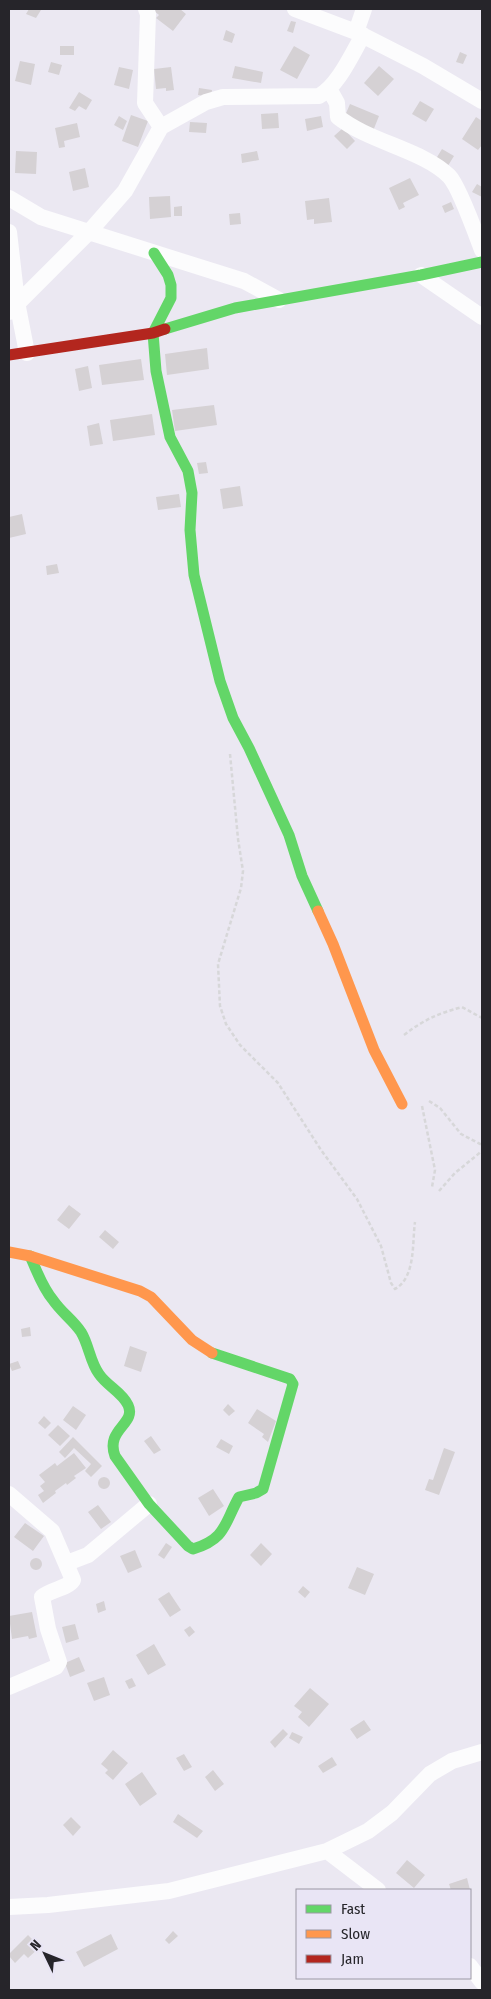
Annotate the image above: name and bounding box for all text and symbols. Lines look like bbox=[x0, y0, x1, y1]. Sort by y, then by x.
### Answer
legend bbox=[296, 1889, 471, 1979]
text: Fast bbox=[341, 1900, 365, 1918]
text: Slow bbox=[341, 1925, 370, 1943]
north arrow bbox=[20, 1929, 70, 1979]
text: N bbox=[27, 1937, 45, 1954]
text: Jam bbox=[341, 1950, 364, 1968]

